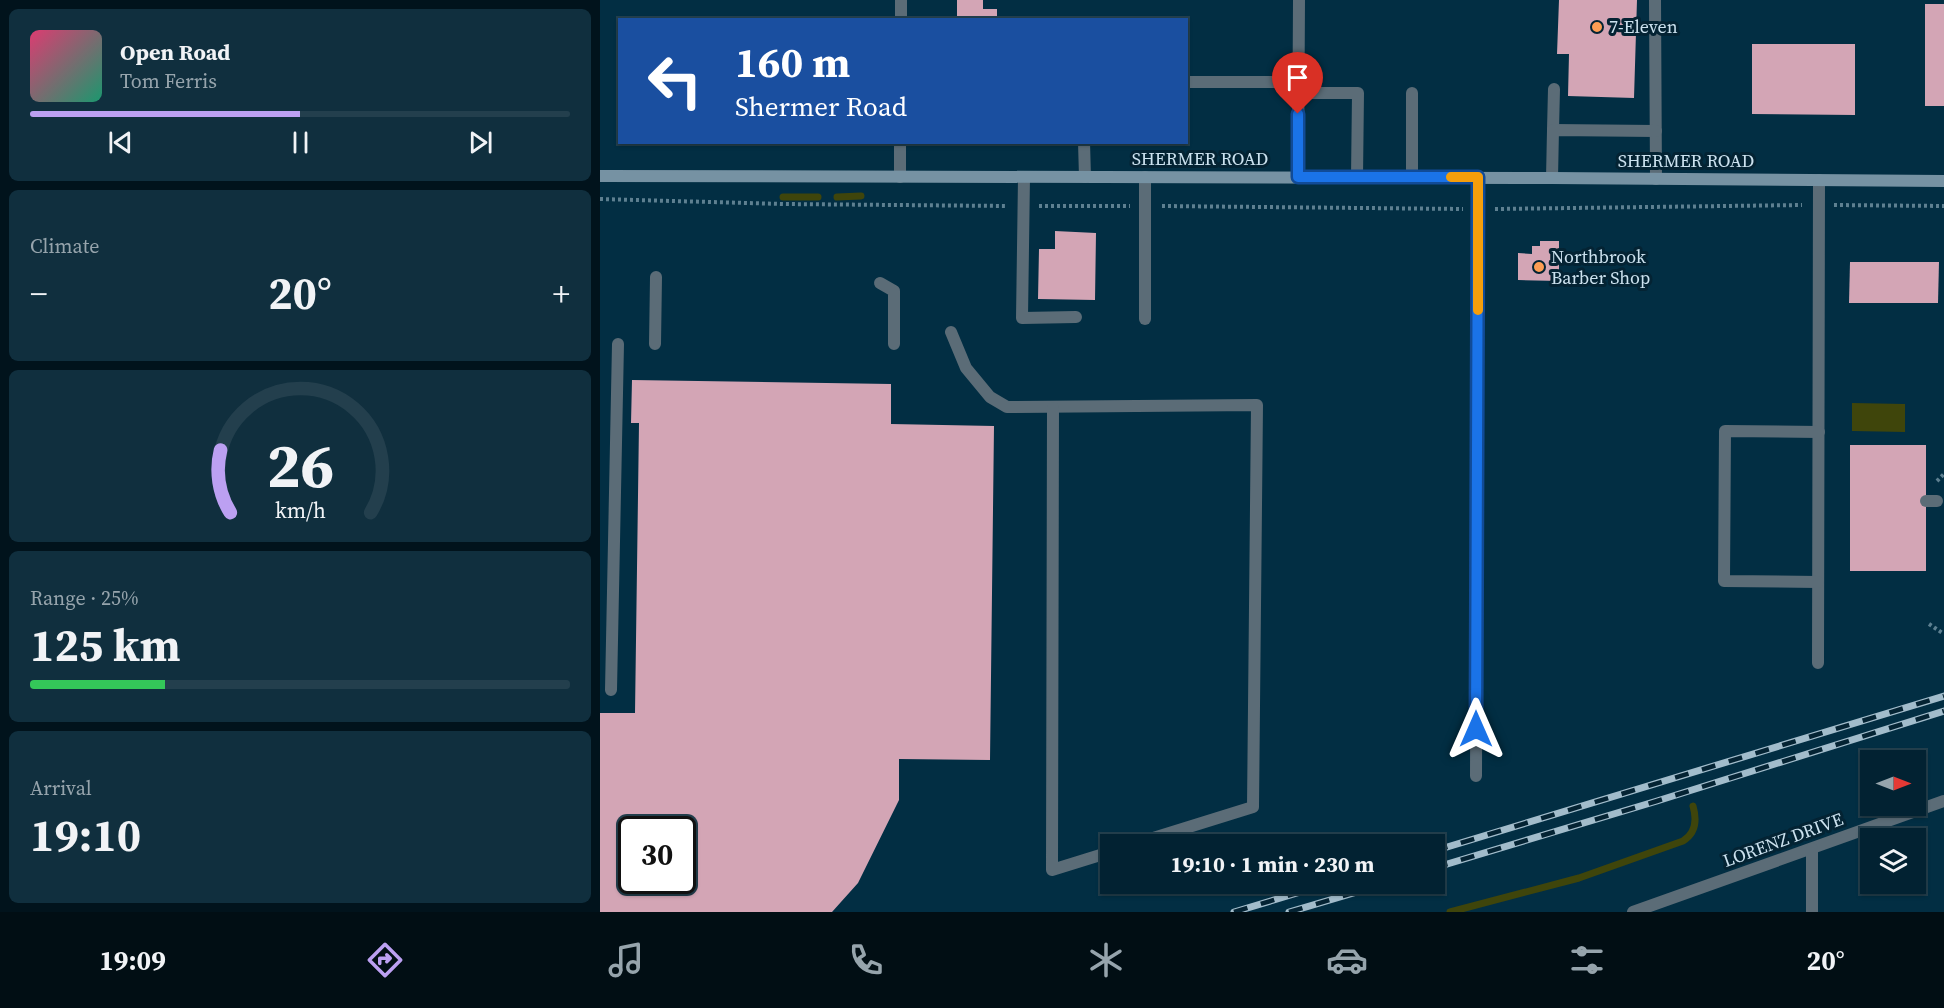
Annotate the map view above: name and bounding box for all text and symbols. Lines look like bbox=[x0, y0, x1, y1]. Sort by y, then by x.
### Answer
place label: 7-Eleven bbox=[1609, 14, 1678, 39]
marker: 7-Eleven bbox=[1590, 20, 1604, 34]
text: 160 m bbox=[735, 33, 850, 91]
text: Open Road bbox=[120, 37, 230, 67]
icon: left bbox=[636, 42, 714, 120]
pin bbox=[1272, 52, 1323, 114]
icon: arrive bbox=[1281, 61, 1314, 94]
text: Tom Ferris bbox=[120, 67, 217, 95]
text: Shermer Road bbox=[735, 88, 907, 125]
icon: previous bbox=[104, 126, 137, 159]
icon: pause bbox=[284, 126, 317, 159]
icon: next bbox=[464, 126, 497, 159]
street label: SHERMER ROAD bbox=[1132, 146, 1268, 171]
street label: SHERMER ROAD bbox=[1618, 148, 1754, 173]
text: Climate bbox=[30, 232, 99, 260]
place label: Northbrook Barber Shop bbox=[1551, 244, 1650, 290]
marker: Northbrook Barber Shop bbox=[1532, 260, 1546, 274]
text: 20° bbox=[268, 262, 332, 324]
text: − bbox=[30, 271, 48, 316]
text: + bbox=[552, 271, 570, 316]
text: 26 bbox=[266, 422, 334, 508]
text: km/h bbox=[274, 496, 326, 525]
text: Range · 25% bbox=[30, 584, 139, 612]
text: 125 km bbox=[30, 614, 181, 676]
position arrow bbox=[1444, 697, 1508, 761]
north arrow bbox=[1860, 750, 1926, 816]
map controls bbox=[1860, 750, 1926, 894]
text: Arrival bbox=[30, 774, 92, 802]
text: 19:10 bbox=[30, 804, 141, 866]
street label: LORENZ DRIVE bbox=[1719, 806, 1847, 873]
speed limit sign: 30 bbox=[618, 816, 696, 894]
button: layers bbox=[1860, 828, 1926, 894]
text: 19:10 · 1 min · 230 m bbox=[1171, 849, 1374, 879]
icon: directions bbox=[364, 939, 406, 981]
icon: music bbox=[605, 939, 647, 981]
icon: phone bbox=[845, 939, 887, 981]
icon: climate bbox=[1085, 939, 1127, 981]
icon: car bbox=[1326, 939, 1368, 981]
icon: filters bbox=[1566, 939, 1608, 981]
text: 19:09 bbox=[99, 942, 166, 979]
text: 20° bbox=[1807, 942, 1845, 979]

